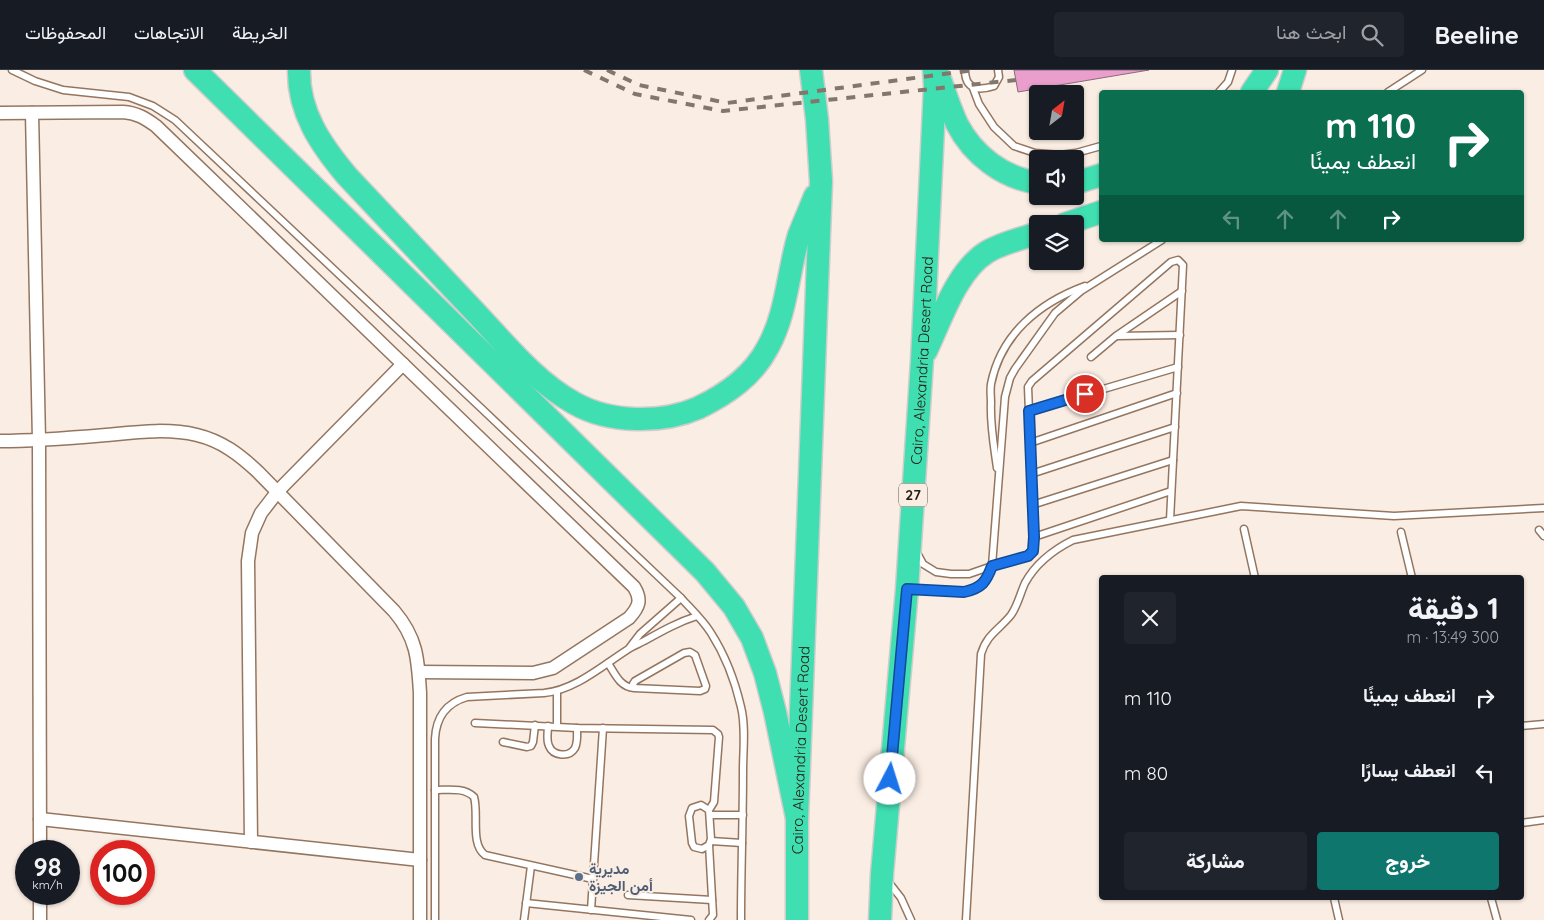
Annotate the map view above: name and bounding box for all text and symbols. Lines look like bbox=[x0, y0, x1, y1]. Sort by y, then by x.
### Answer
search box bbox=[1054, 12, 1404, 57]
text: ابحث هنا bbox=[1276, 20, 1346, 44]
text: Beeline bbox=[1434, 20, 1519, 50]
text: المحفوظات bbox=[25, 21, 106, 44]
text: الاتجاهات bbox=[134, 21, 204, 44]
text: الخريطة bbox=[232, 21, 288, 44]
icon: search bbox=[1358, 21, 1386, 49]
north arrow bbox=[1029, 85, 1084, 140]
map controls bbox=[1029, 85, 1084, 270]
text: 110 m bbox=[1325, 103, 1416, 147]
icon: right bbox=[1434, 110, 1499, 175]
text: انعطف يمينًا bbox=[1310, 147, 1416, 175]
button: sound bbox=[1029, 150, 1084, 205]
icon: left bbox=[1218, 205, 1246, 233]
icon: ahead bbox=[1271, 205, 1299, 233]
icon: ahead bbox=[1324, 205, 1352, 233]
icon: right bbox=[1377, 205, 1405, 233]
button: layers bbox=[1029, 215, 1084, 270]
street label: Cairo, Alexandria Desert Road bbox=[906, 256, 936, 465]
pin bbox=[1064, 373, 1106, 415]
icon: arrive bbox=[1071, 380, 1099, 408]
road number: 27 bbox=[899, 484, 927, 506]
text: 1 دقيقة bbox=[1408, 589, 1499, 627]
button: close bbox=[1124, 592, 1176, 644]
text: 300 m · 13:49 bbox=[1406, 627, 1499, 647]
street label: Cairo, Alexandria Desert Road bbox=[788, 645, 813, 854]
text: انعطف يمينًا bbox=[1363, 683, 1456, 707]
icon: right bbox=[1471, 684, 1499, 712]
text: 110 m bbox=[1124, 686, 1172, 710]
position arrow bbox=[863, 752, 915, 804]
text: انعطف يسارًا bbox=[1361, 758, 1456, 782]
icon: left bbox=[1471, 759, 1499, 787]
text: 80 m bbox=[1124, 761, 1168, 785]
button: مشاركة bbox=[1124, 832, 1307, 890]
button: خروج bbox=[1317, 832, 1499, 890]
speed limit sign: 100 bbox=[90, 840, 155, 905]
text: 98 bbox=[34, 851, 61, 882]
place label: مديرية أمن الجيزة bbox=[589, 859, 653, 895]
marker: مديرية أمن الجيزة bbox=[573, 871, 585, 883]
text: km/h bbox=[32, 877, 63, 892]

